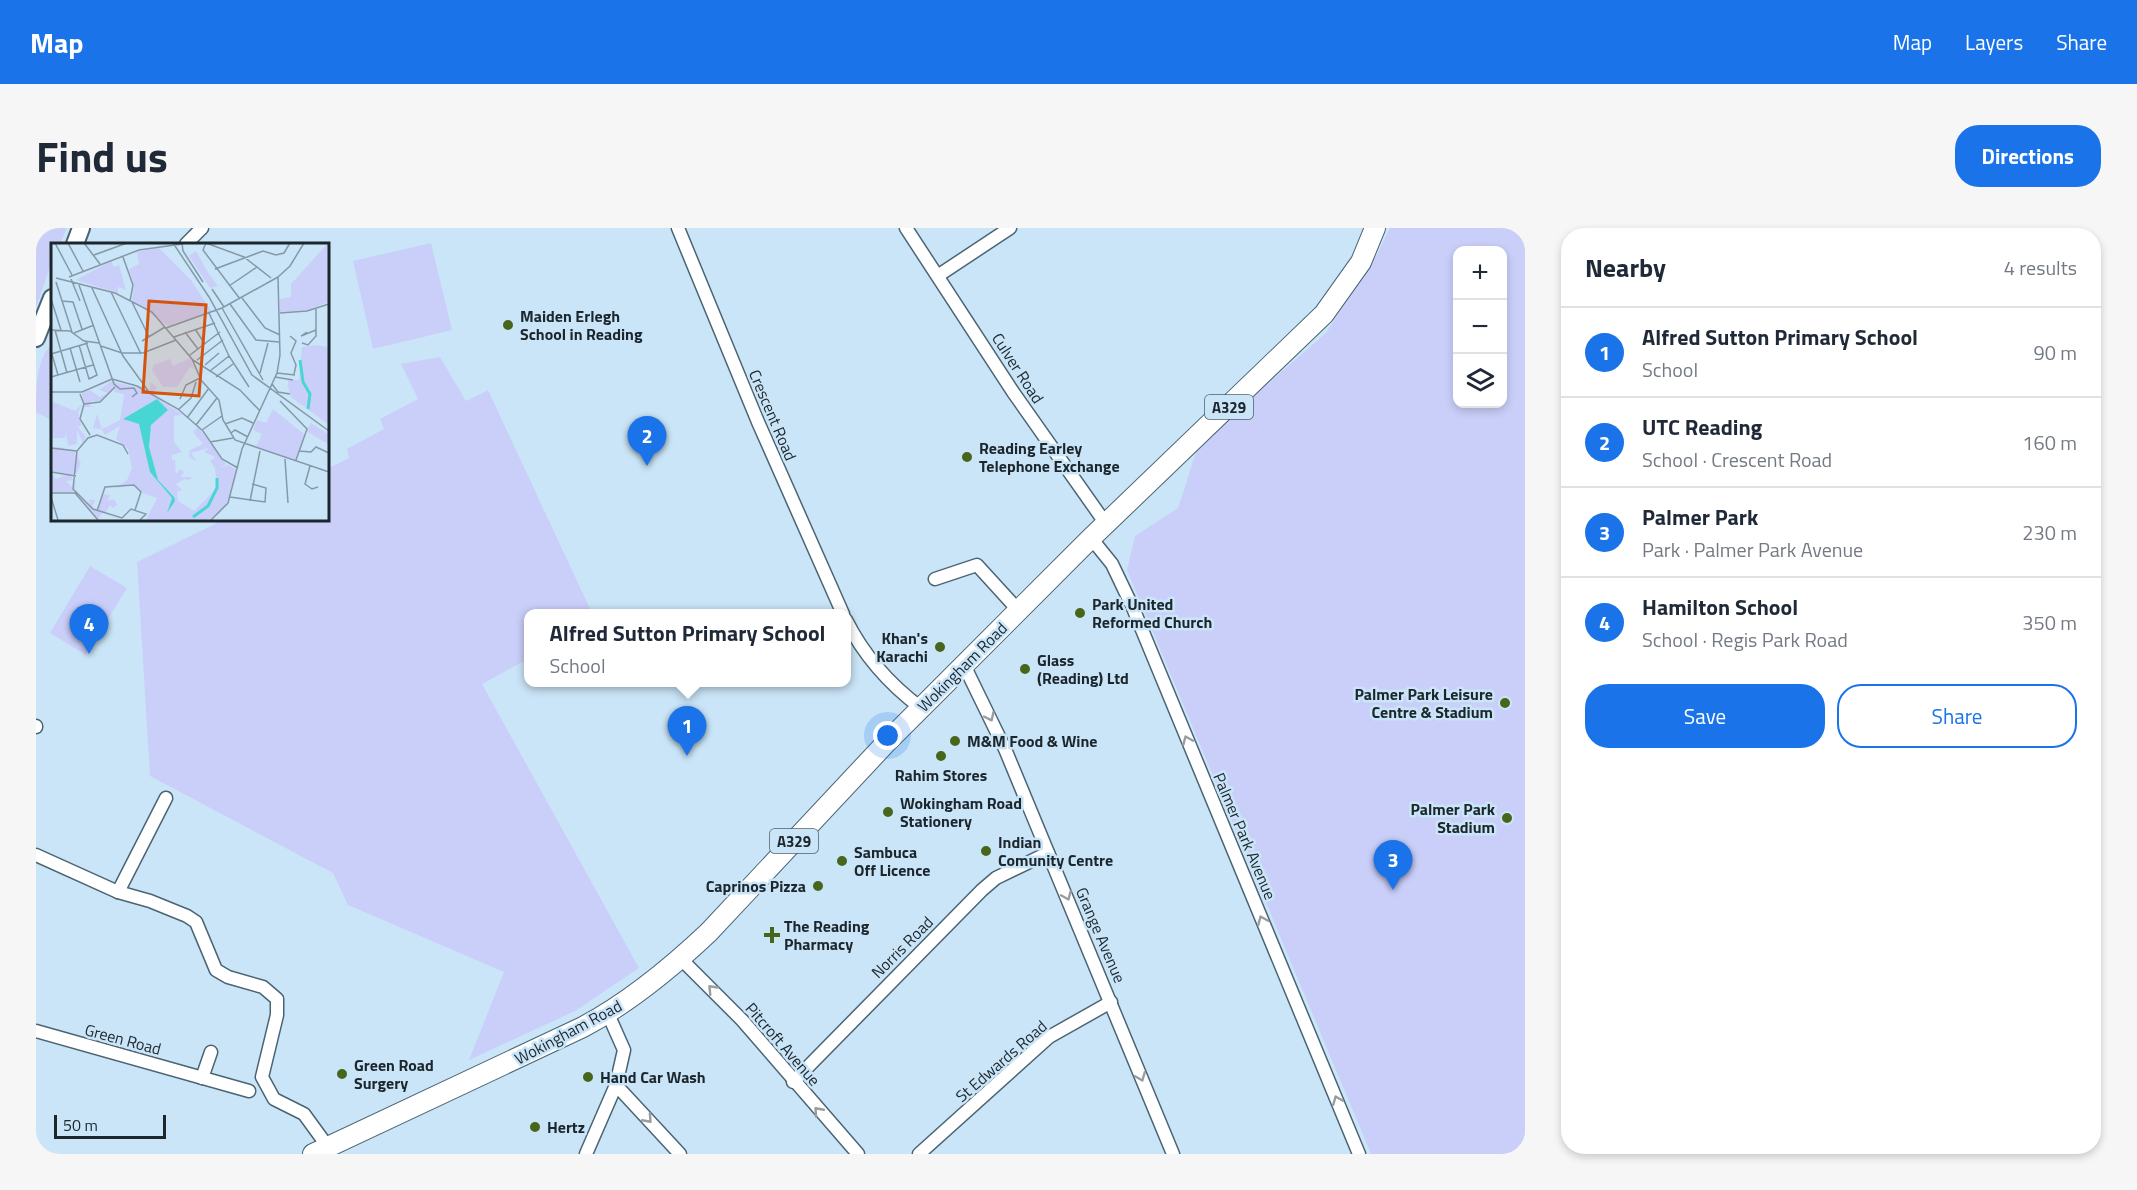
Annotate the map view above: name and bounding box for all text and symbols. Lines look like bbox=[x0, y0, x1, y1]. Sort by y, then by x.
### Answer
text: Map bbox=[30, 21, 84, 64]
text: Map bbox=[1893, 26, 1932, 58]
text: Layers bbox=[1965, 26, 2023, 58]
text: Share bbox=[2056, 26, 2107, 58]
text: Find us bbox=[36, 124, 168, 188]
button: Directions bbox=[1955, 125, 2101, 187]
inset map bbox=[51, 243, 328, 520]
map controls bbox=[1453, 246, 1507, 408]
button: + bbox=[1453, 246, 1507, 300]
text: Nearby bbox=[1585, 248, 1666, 287]
text: 4 results bbox=[2004, 252, 2077, 283]
button: − bbox=[1453, 300, 1507, 354]
place label: Maiden Erlegh School in Reading bbox=[520, 304, 643, 346]
marker: Maiden Erlegh School in Reading bbox=[501, 318, 515, 332]
text: Alfred Sutton Primary School bbox=[1642, 320, 1918, 354]
street label: Culver Road bbox=[986, 328, 1050, 408]
text: 1 bbox=[1599, 337, 1610, 368]
text: 90 m bbox=[2033, 337, 2077, 368]
button: layers bbox=[1453, 354, 1507, 408]
text: School bbox=[1642, 354, 1698, 385]
street label: Crescent Road bbox=[743, 366, 803, 464]
road number: A329 bbox=[1205, 395, 1253, 419]
text: UTC Reading bbox=[1642, 410, 1762, 444]
pin: 2 bbox=[628, 416, 666, 466]
text: 2 bbox=[1599, 427, 1610, 458]
text: 160 m bbox=[2022, 427, 2077, 458]
place label: Reading Earley Telephone Exchange bbox=[979, 436, 1120, 478]
text: School · Crescent Road bbox=[1642, 444, 1832, 475]
marker: Reading Earley Telephone Exchange bbox=[960, 450, 974, 464]
text: Palmer Park bbox=[1642, 500, 1758, 534]
text: 3 bbox=[1599, 517, 1610, 548]
text: 230 m bbox=[2022, 517, 2077, 548]
text: Park · Palmer Park Avenue bbox=[1642, 534, 1863, 565]
text: Hamilton School bbox=[1642, 590, 1798, 624]
place label: Park United Reformed Church bbox=[1092, 592, 1212, 634]
pin: 4 bbox=[70, 604, 108, 654]
marker: Park United Reformed Church bbox=[1073, 606, 1087, 620]
text: 4 bbox=[1599, 607, 1610, 638]
text: 350 m bbox=[2022, 607, 2077, 638]
popup bbox=[524, 609, 851, 687]
text: Alfred Sutton Primary School bbox=[549, 616, 826, 650]
street label: Wokingham Road bbox=[912, 617, 1012, 717]
text: School · Regis Park Road bbox=[1642, 624, 1848, 655]
place label: Khan's Karachi bbox=[876, 626, 928, 668]
marker: Khan's Karachi bbox=[933, 640, 947, 654]
place label: Glass (Reading) Ltd bbox=[1037, 648, 1129, 690]
text: School bbox=[549, 650, 606, 681]
marker: Glass (Reading) Ltd bbox=[1018, 662, 1032, 676]
place label: Palmer Park Leisure Centre & Stadium bbox=[1355, 682, 1493, 724]
button: Save bbox=[1585, 684, 1825, 748]
button: Share bbox=[1837, 684, 2077, 748]
marker: Palmer Park Leisure Centre & Stadium bbox=[1498, 696, 1512, 710]
pin: 1 bbox=[668, 706, 706, 756]
one-way arrow bbox=[983, 711, 995, 722]
your location bbox=[873, 721, 902, 750]
place label: M&M Food & Wine bbox=[967, 729, 1098, 753]
marker: M&M Food & Wine bbox=[948, 734, 962, 748]
one-way arrow bbox=[1182, 735, 1194, 746]
marker: Rahim Stores bbox=[934, 749, 948, 763]
place label: Rahim Stores bbox=[895, 763, 987, 787]
street label: Palmer Park Avenue bbox=[1207, 769, 1283, 903]
place label: Wokingham Road Stationery bbox=[900, 791, 1022, 833]
place label: Palmer Park Stadium bbox=[1410, 797, 1496, 839]
marker: Wokingham Road Stationery bbox=[881, 805, 895, 819]
marker: Palmer Park Stadium bbox=[1500, 811, 1514, 825]
road number: A329 bbox=[770, 829, 818, 853]
place label: Indian Comunity Centre bbox=[998, 830, 1113, 872]
place label: Sambuca Off Licence bbox=[854, 840, 930, 882]
pin: 3 bbox=[1374, 840, 1412, 890]
marker: Indian Comunity Centre bbox=[979, 844, 993, 858]
marker: Sambuca Off Licence bbox=[835, 854, 849, 868]
place label: Caprinos Pizza bbox=[706, 874, 806, 898]
marker: Caprinos Pizza bbox=[811, 879, 825, 893]
street label: Grange Avenue bbox=[1070, 883, 1132, 987]
one-way arrow bbox=[1060, 890, 1072, 901]
street label: Norris Road bbox=[865, 910, 939, 984]
place label: The Reading Pharmacy bbox=[784, 914, 870, 956]
one-way arrow bbox=[1257, 915, 1269, 926]
marker: The Reading Pharmacy bbox=[765, 928, 779, 942]
one-way arrow bbox=[708, 985, 719, 996]
street label: Wokingham Road bbox=[510, 994, 626, 1070]
street label: Pitcroft Avenue bbox=[740, 997, 826, 1091]
street label: St Edwards Road bbox=[950, 1014, 1052, 1108]
street label: Green Road bbox=[82, 1017, 164, 1061]
place label: Green Road Surgery bbox=[354, 1053, 434, 1095]
place label: Hand Car Wash bbox=[600, 1065, 706, 1089]
marker: Green Road Surgery bbox=[335, 1067, 349, 1081]
marker: Hand Car Wash bbox=[581, 1070, 595, 1084]
one-way arrow bbox=[1134, 1070, 1146, 1081]
one-way arrow bbox=[1332, 1095, 1344, 1106]
one-way arrow bbox=[815, 1107, 826, 1118]
scale bar bbox=[54, 1112, 166, 1140]
text: 50 m bbox=[63, 1113, 98, 1137]
one-way arrow bbox=[641, 1113, 652, 1123]
place label: Hertz bbox=[547, 1115, 585, 1139]
marker: Hertz bbox=[528, 1120, 542, 1134]

